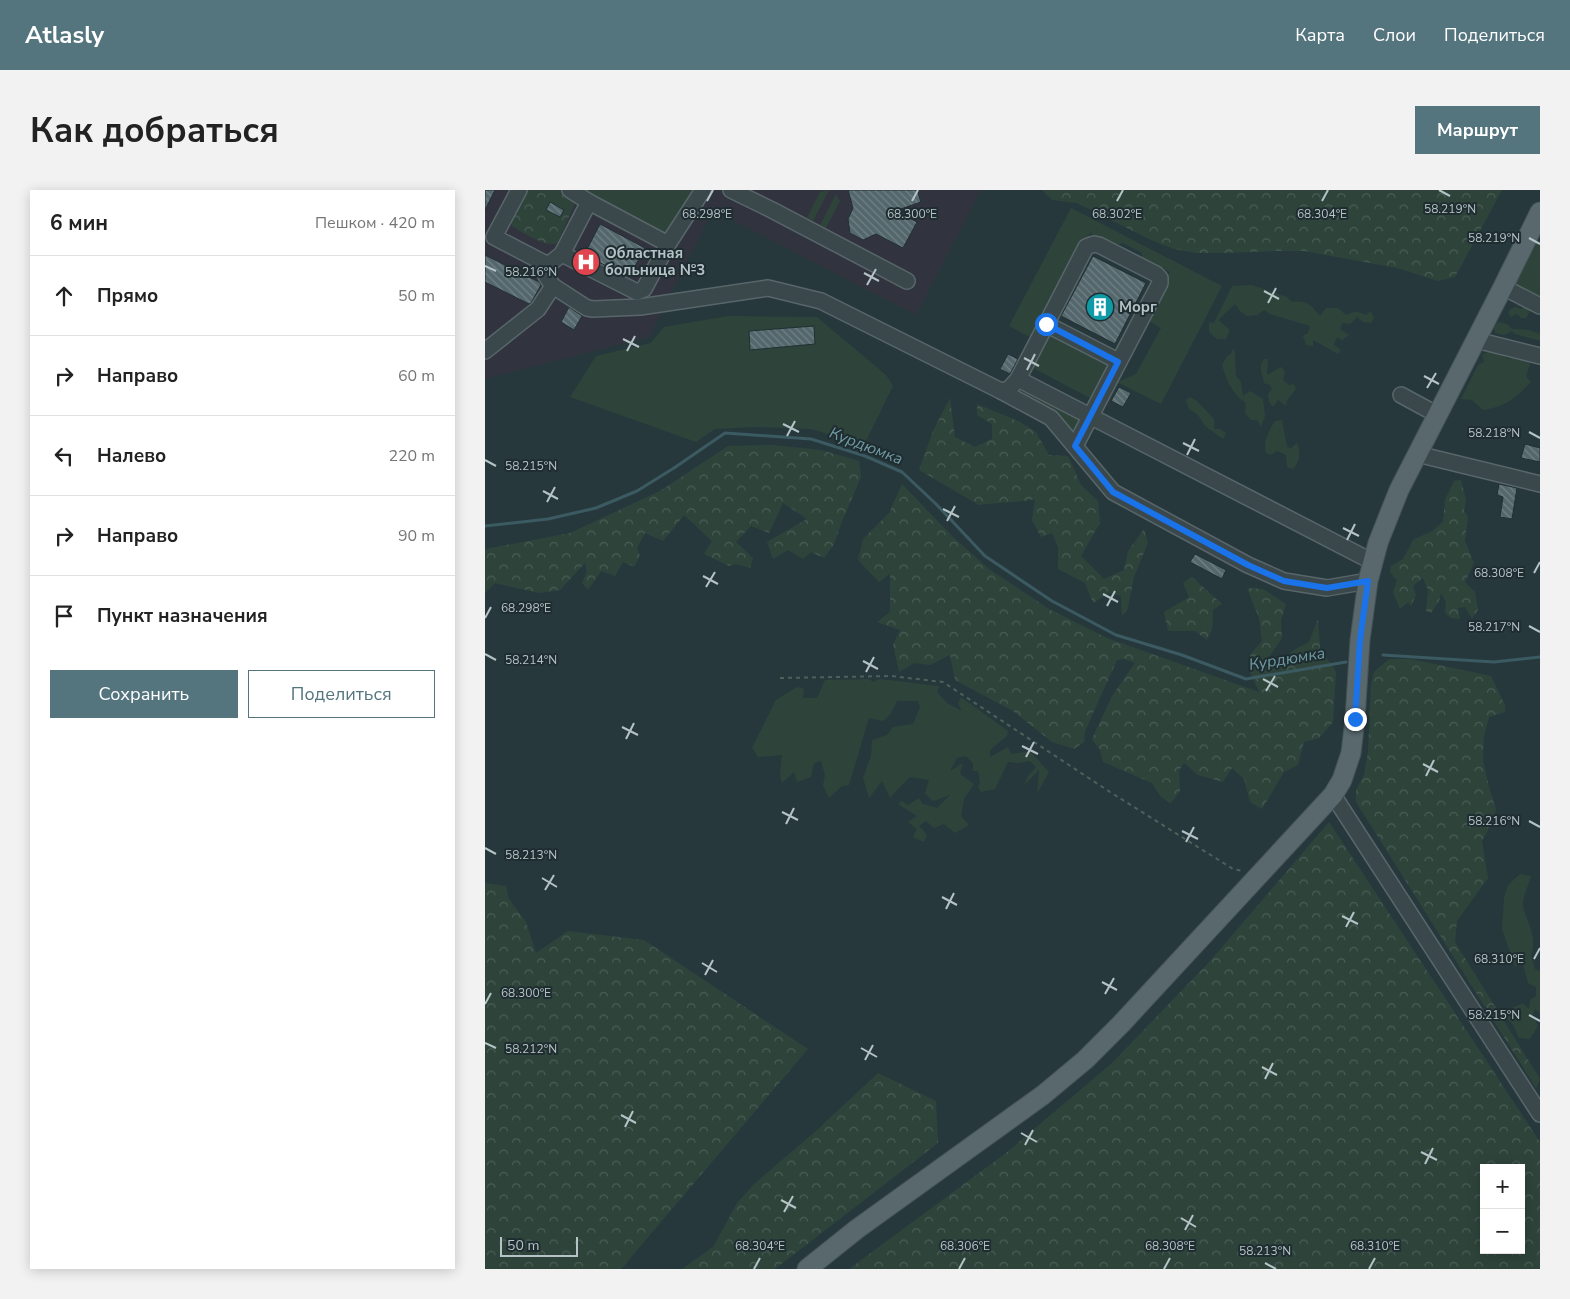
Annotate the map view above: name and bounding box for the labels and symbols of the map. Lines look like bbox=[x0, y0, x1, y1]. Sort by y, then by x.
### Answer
text: 58.219°N bbox=[1424, 201, 1476, 217]
text: 68.298°E bbox=[682, 206, 732, 222]
text: 68.300°E bbox=[887, 206, 937, 222]
text: 68.302°E bbox=[1092, 206, 1142, 222]
text: 68.304°E bbox=[1297, 206, 1347, 222]
text: 58.219°N bbox=[1468, 230, 1520, 246]
place label: Областная больница №3 bbox=[605, 243, 705, 280]
hospital icon: Областная больница №3 bbox=[571, 247, 601, 277]
text: 58.216°N bbox=[505, 264, 557, 280]
building icon: Морг bbox=[1085, 292, 1115, 322]
place label: Морг bbox=[1119, 297, 1157, 317]
route start bbox=[1035, 313, 1058, 336]
water label: Курдюмка bbox=[826, 422, 906, 470]
text: 58.218°N bbox=[1468, 425, 1520, 441]
text: 58.215°N bbox=[505, 458, 557, 474]
text: 68.308°E bbox=[1474, 565, 1524, 581]
text: 68.298°E bbox=[501, 600, 551, 616]
text: 58.217°N bbox=[1468, 619, 1520, 635]
water label: Курдюмка bbox=[1247, 642, 1327, 676]
text: 58.214°N bbox=[505, 652, 557, 668]
route end bbox=[1344, 708, 1367, 731]
text: 58.216°N bbox=[1468, 813, 1520, 829]
text: 58.213°N bbox=[505, 847, 557, 863]
text: 68.310°E bbox=[1474, 951, 1524, 967]
text: 68.300°E bbox=[501, 985, 551, 1001]
text: 58.215°N bbox=[1468, 1007, 1520, 1023]
text: 58.212°N bbox=[505, 1041, 557, 1057]
scale bar bbox=[500, 1234, 577, 1257]
text: 68.304°E bbox=[735, 1238, 785, 1254]
text: 68.306°E bbox=[940, 1238, 990, 1254]
text: 68.308°E bbox=[1145, 1238, 1195, 1254]
text: 68.310°E bbox=[1350, 1238, 1400, 1254]
text: 58.213°N bbox=[1239, 1243, 1291, 1259]

